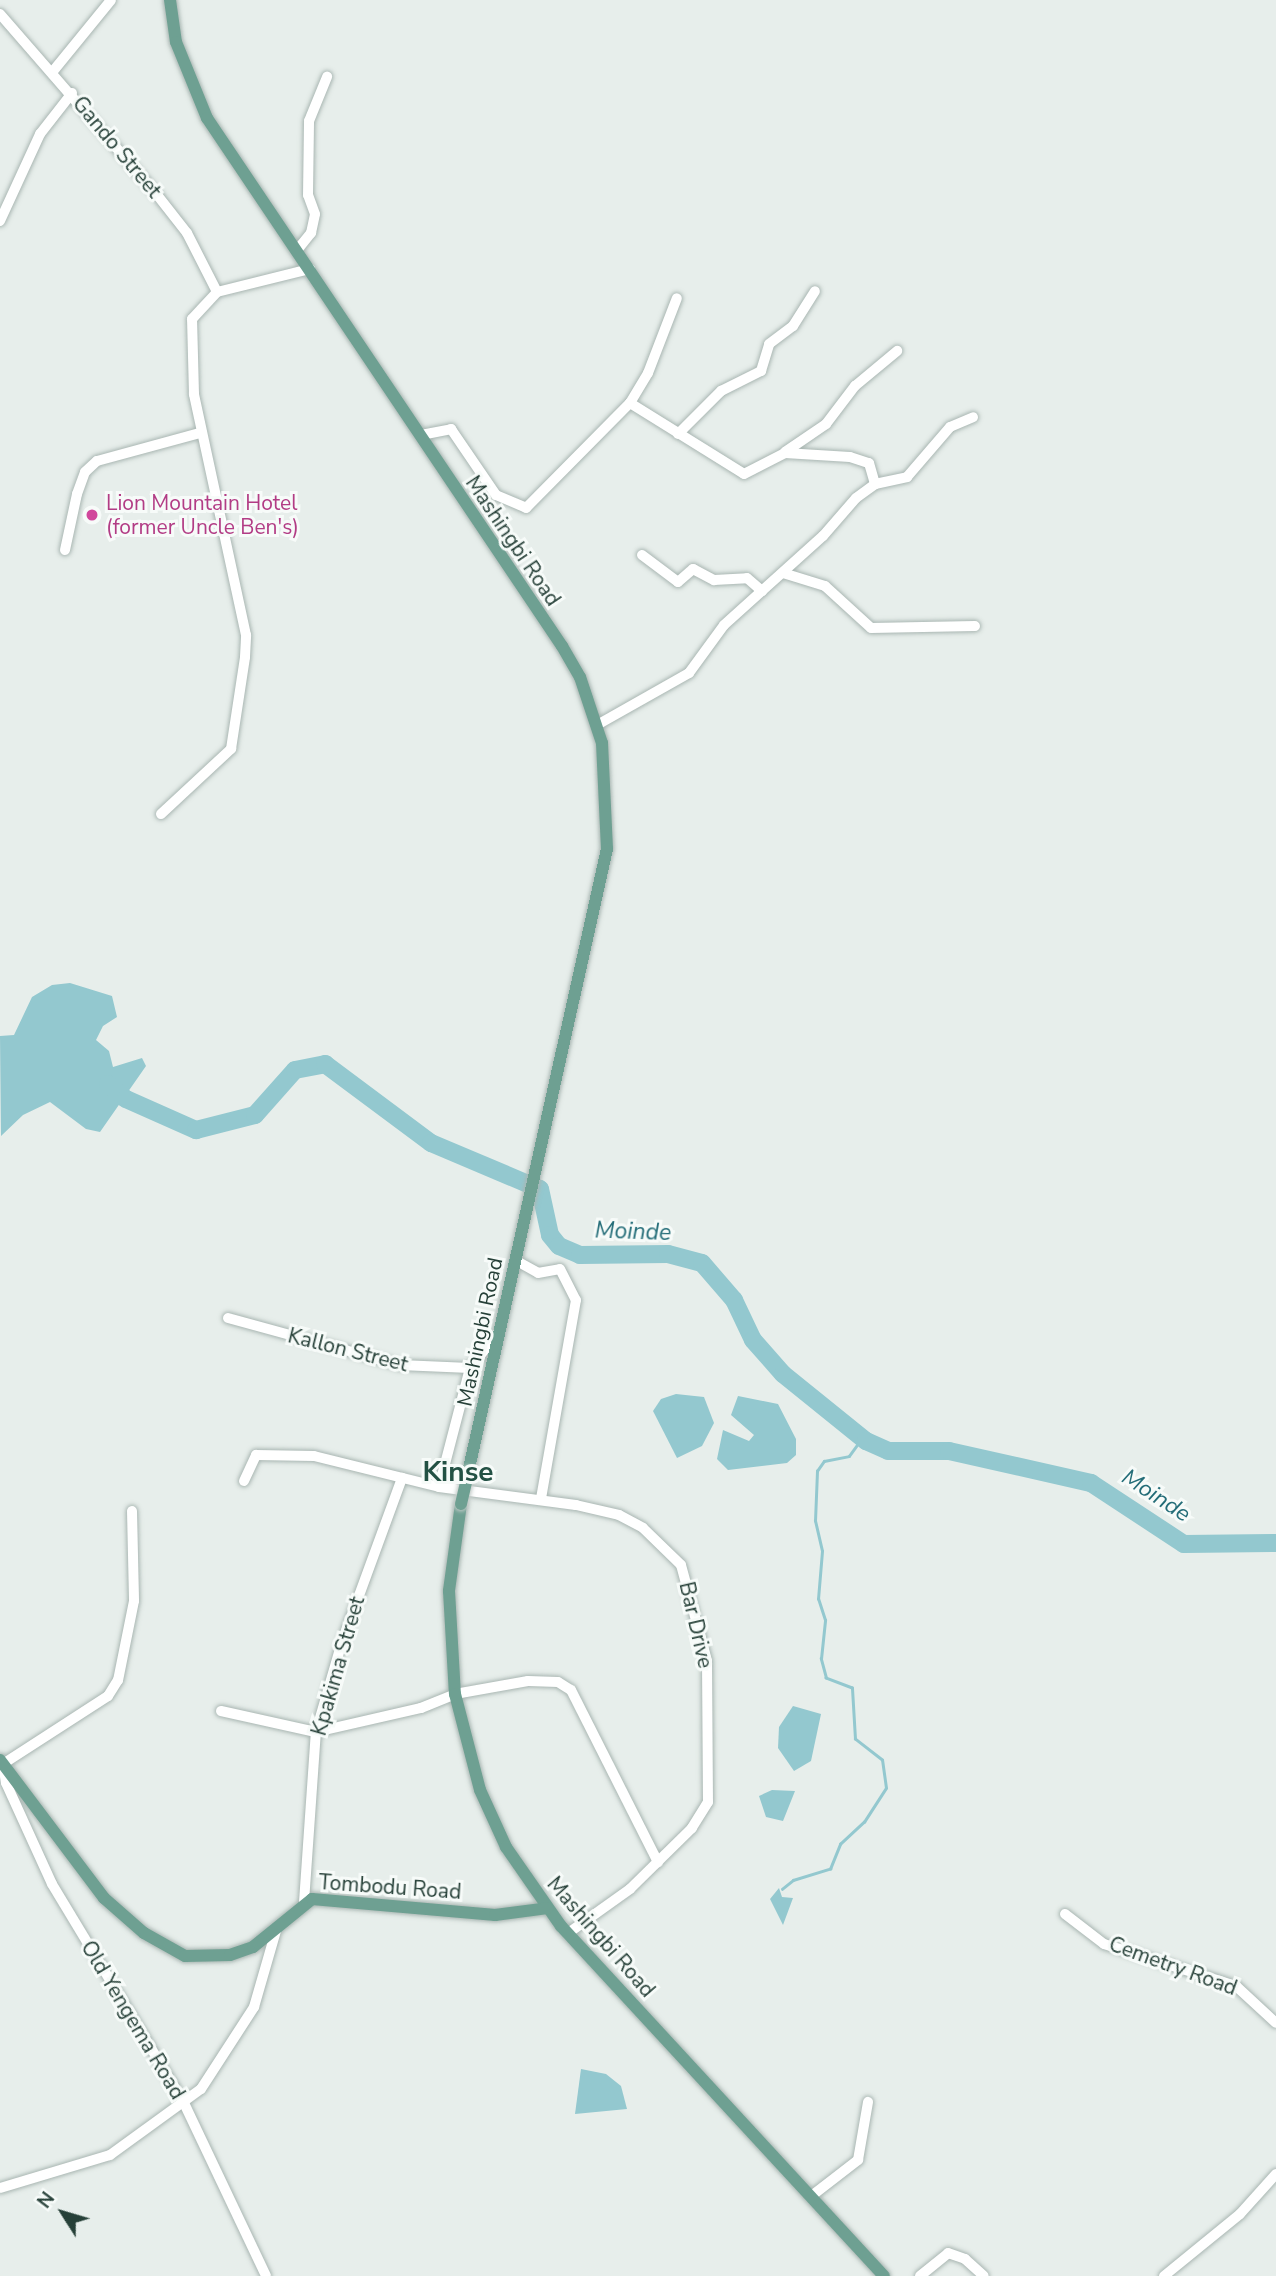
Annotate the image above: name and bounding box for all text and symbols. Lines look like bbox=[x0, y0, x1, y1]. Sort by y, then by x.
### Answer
street label: Gando Street bbox=[67, 91, 167, 203]
street label: Mashingbi Road bbox=[460, 471, 566, 611]
place label: Lion Mountain Hotel (former Uncle Ben's) bbox=[106, 490, 299, 540]
marker: Lion Mountain Hotel (former Uncle Ben's) bbox=[84, 507, 100, 523]
water label: Moinde bbox=[594, 1217, 672, 1247]
street label: Mashingbi Road bbox=[452, 1255, 508, 1409]
street label: Kallon Street bbox=[285, 1323, 411, 1377]
district label: Kinse bbox=[423, 1455, 493, 1489]
water label: Moinde bbox=[1116, 1464, 1196, 1528]
street label: Bar Drive bbox=[674, 1579, 718, 1671]
street label: Kpakima Street bbox=[306, 1593, 370, 1739]
street label: Tombodu Road bbox=[318, 1869, 462, 1905]
street label: Mashingbi Road bbox=[542, 1872, 660, 2002]
street label: Cemetry Road bbox=[1106, 1931, 1240, 2001]
street label: Old Yengema Road bbox=[76, 1936, 190, 2104]
north arrow bbox=[28, 2178, 98, 2248]
text: N bbox=[32, 2187, 61, 2214]

